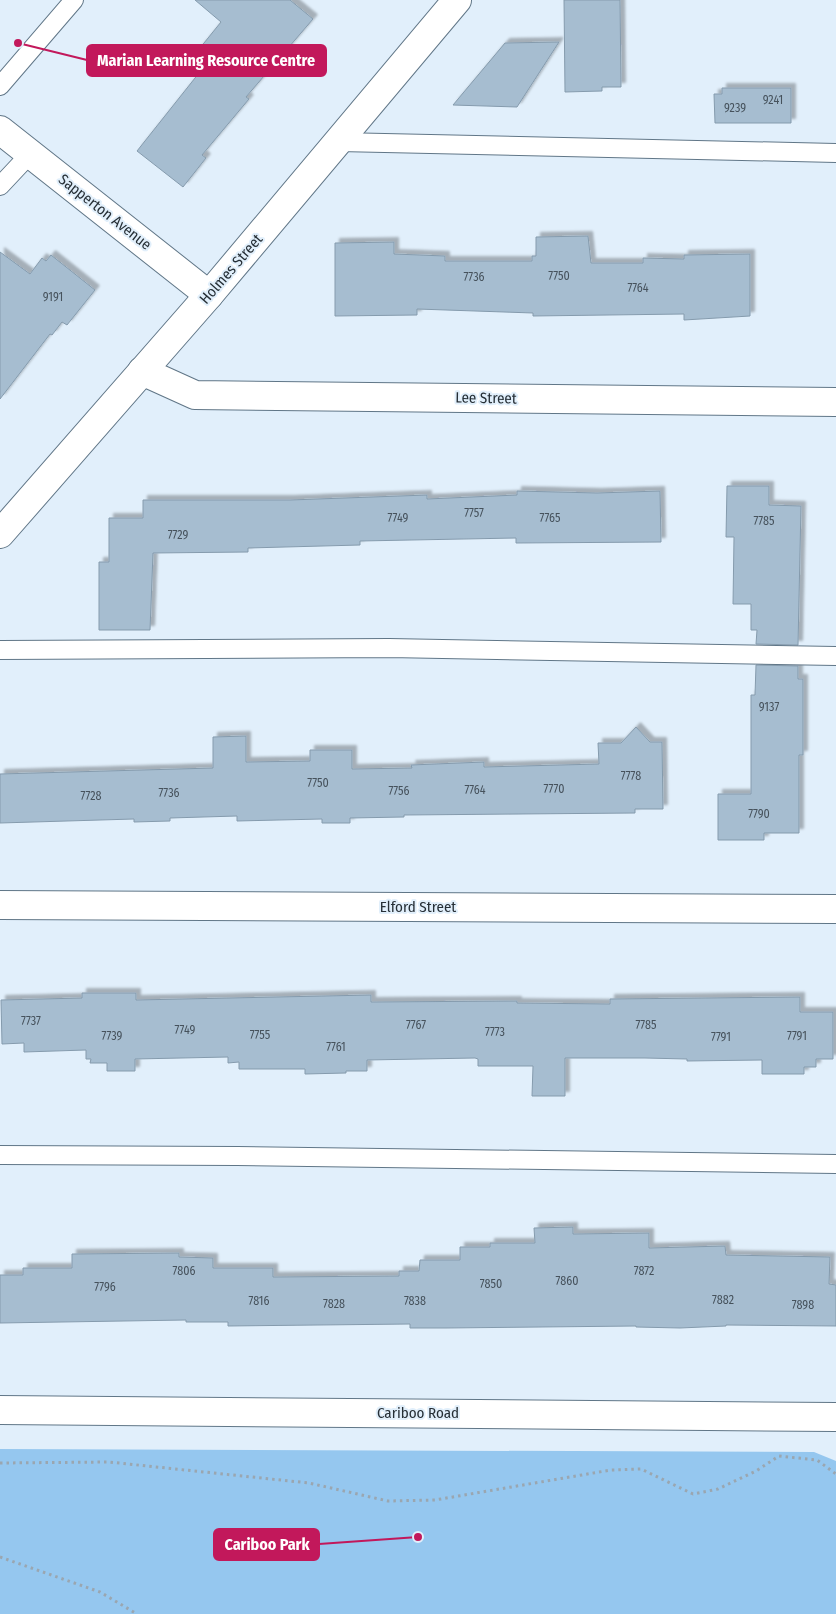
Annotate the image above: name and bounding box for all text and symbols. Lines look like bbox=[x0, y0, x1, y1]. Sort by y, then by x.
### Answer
callout: Marian Learning Resource Centre bbox=[87, 45, 326, 76]
text: Marian Learning Resource Centre bbox=[97, 51, 315, 70]
house number: 9241 bbox=[763, 93, 783, 107]
house number: 9239 bbox=[724, 101, 746, 115]
street label: Sapperton Avenue bbox=[55, 170, 155, 254]
street label: Holmes Street bbox=[196, 230, 266, 308]
house number: 7750 bbox=[548, 269, 570, 283]
house number: 7736 bbox=[463, 270, 485, 284]
house number: 7764 bbox=[627, 281, 649, 295]
house number: 9191 bbox=[43, 290, 63, 304]
street label: Lee Street bbox=[455, 388, 517, 408]
house number: 7757 bbox=[464, 506, 484, 520]
house number: 7749 bbox=[388, 511, 409, 525]
house number: 7765 bbox=[540, 511, 561, 525]
house number: 7785 bbox=[753, 514, 775, 528]
house number: 7729 bbox=[168, 528, 188, 542]
house number: 9137 bbox=[759, 700, 779, 714]
house number: 7778 bbox=[621, 769, 641, 783]
house number: 7750 bbox=[307, 776, 329, 790]
house number: 7770 bbox=[544, 782, 564, 796]
house number: 7764 bbox=[464, 783, 486, 797]
house number: 7756 bbox=[388, 784, 410, 798]
house number: 7736 bbox=[158, 786, 180, 800]
house number: 7728 bbox=[81, 789, 101, 803]
house number: 7790 bbox=[748, 807, 770, 821]
street label: Elford Street bbox=[380, 898, 456, 916]
house number: 7737 bbox=[21, 1014, 41, 1028]
house number: 7767 bbox=[406, 1018, 426, 1032]
house number: 7785 bbox=[635, 1018, 657, 1032]
house number: 7749 bbox=[175, 1023, 196, 1037]
house number: 7773 bbox=[485, 1025, 505, 1039]
house number: 7755 bbox=[250, 1028, 271, 1042]
house number: 7739 bbox=[102, 1029, 123, 1043]
house number: 7791 bbox=[787, 1029, 807, 1043]
house number: 7791 bbox=[711, 1030, 731, 1044]
house number: 7761 bbox=[326, 1040, 346, 1054]
house number: 7806 bbox=[173, 1264, 195, 1278]
house number: 7872 bbox=[634, 1264, 654, 1278]
house number: 7860 bbox=[556, 1274, 578, 1288]
house number: 7850 bbox=[480, 1277, 502, 1291]
house number: 7796 bbox=[94, 1280, 116, 1294]
house number: 7882 bbox=[712, 1293, 734, 1307]
house number: 7816 bbox=[249, 1294, 270, 1308]
house number: 7838 bbox=[404, 1294, 426, 1308]
house number: 7828 bbox=[323, 1297, 345, 1311]
house number: 7898 bbox=[792, 1298, 814, 1312]
street label: Cariboo Road bbox=[377, 1404, 459, 1422]
callout: Cariboo Park bbox=[214, 1529, 319, 1560]
text: Cariboo Park bbox=[224, 1535, 310, 1554]

